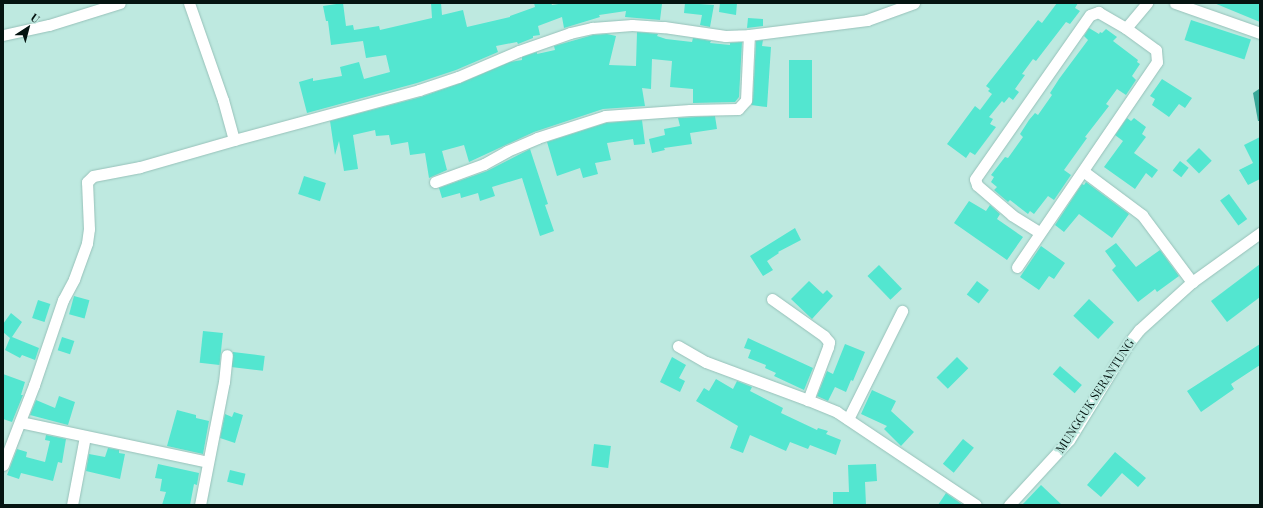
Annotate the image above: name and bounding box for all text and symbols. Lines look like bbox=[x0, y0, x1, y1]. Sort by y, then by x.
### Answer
north arrow bbox=[8, 8, 48, 48]
text: U bbox=[28, 10, 43, 26]
street label: MUNGGUK SERANTUNG bbox=[1053, 336, 1137, 456]

